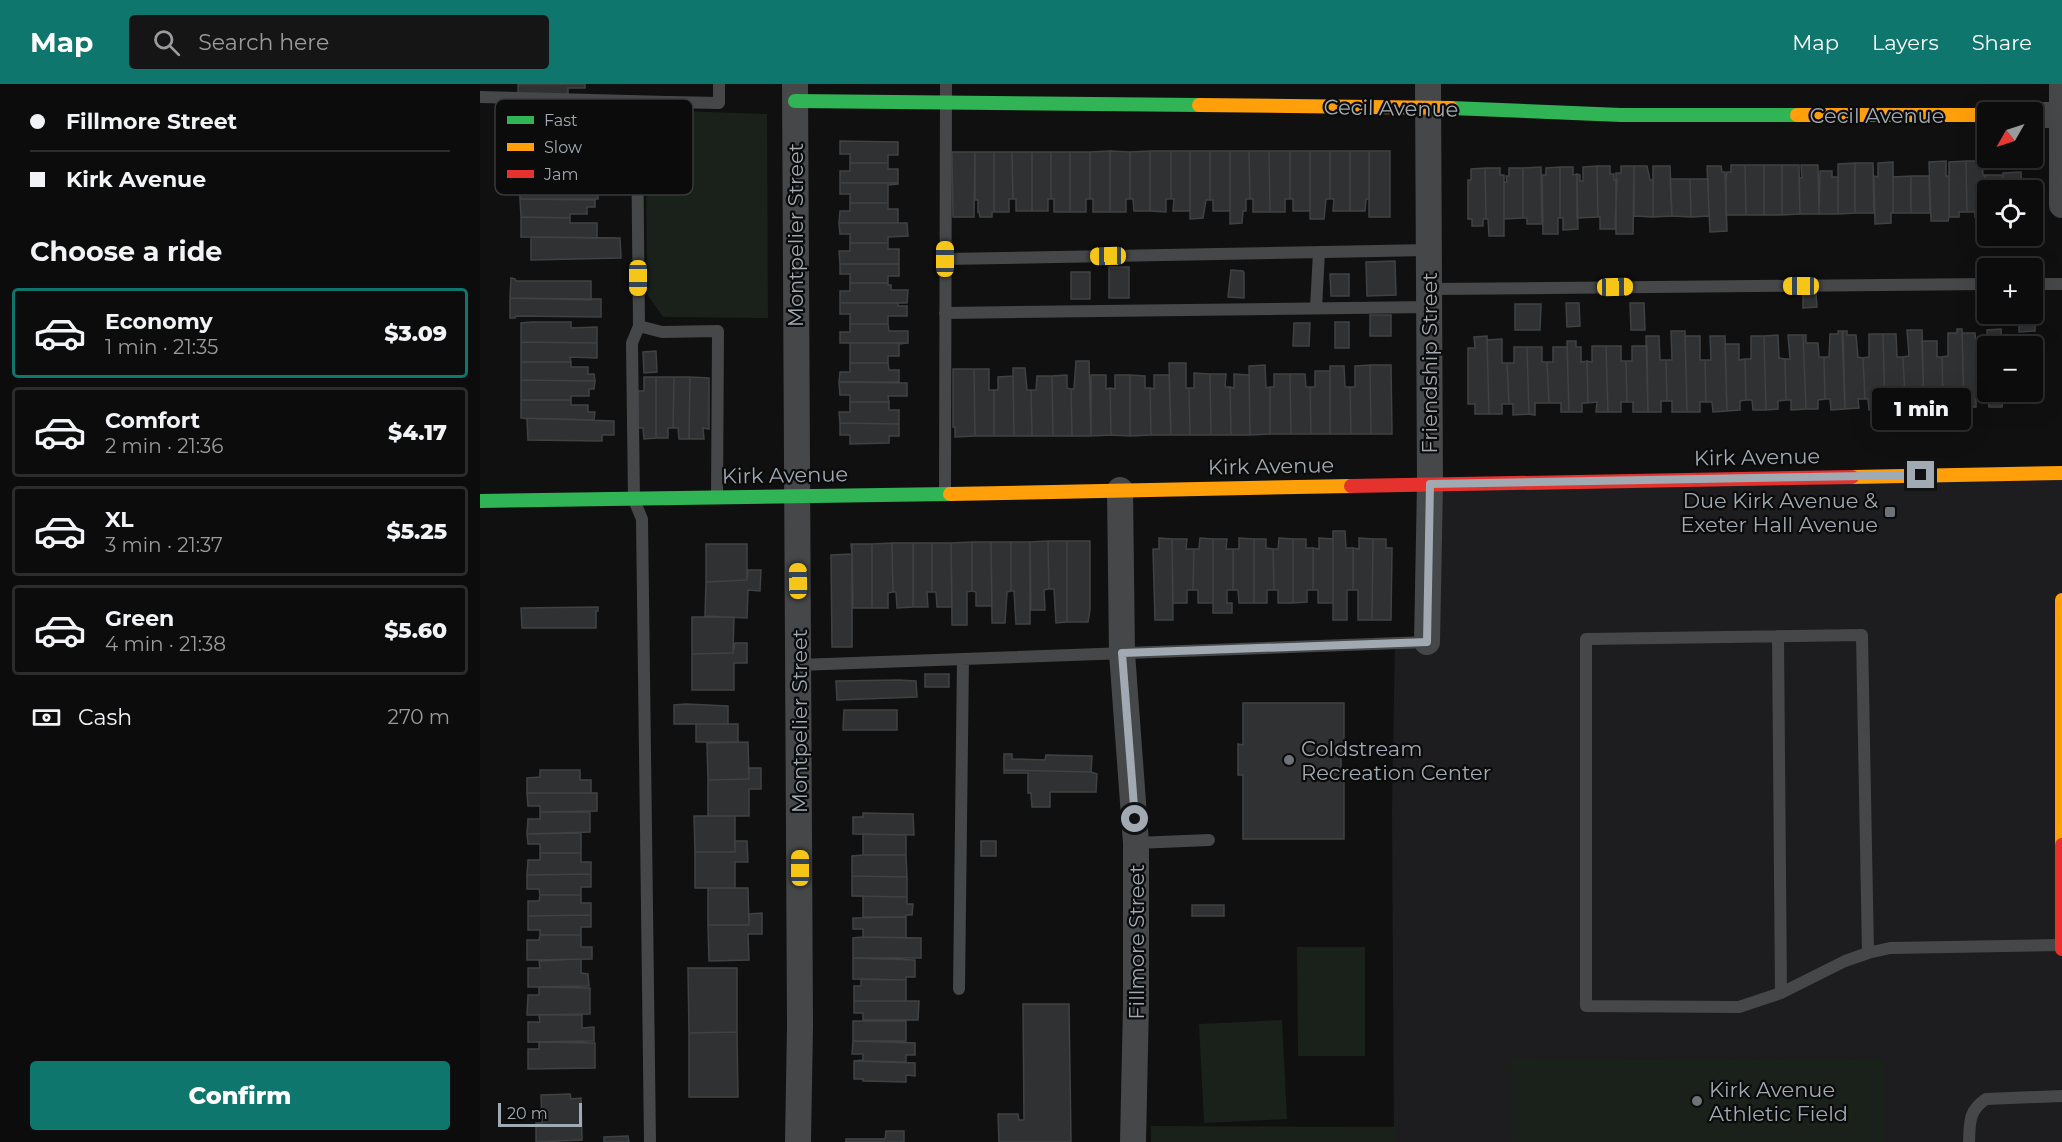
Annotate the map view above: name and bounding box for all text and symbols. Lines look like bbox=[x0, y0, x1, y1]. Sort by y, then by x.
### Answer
search box bbox=[129, 15, 549, 69]
text: Map bbox=[30, 25, 93, 59]
icon: search bbox=[150, 26, 183, 59]
text: Search here bbox=[198, 29, 329, 56]
text: Map bbox=[1792, 30, 1839, 55]
text: Layers bbox=[1872, 30, 1939, 55]
text: Share bbox=[1972, 30, 2032, 55]
street label: Cecil Avenue bbox=[1323, 94, 1459, 122]
legend bbox=[495, 99, 693, 195]
north arrow bbox=[1977, 102, 2043, 168]
map controls bbox=[1977, 102, 2043, 402]
street label: Cecil Avenue bbox=[1810, 103, 1944, 128]
text: Fillmore Street bbox=[66, 108, 237, 135]
text: Fast bbox=[544, 111, 578, 130]
text: Slow bbox=[544, 138, 582, 157]
street label: Montpelier Street bbox=[783, 143, 808, 327]
text: Jam bbox=[543, 165, 578, 184]
text: Kirk Avenue bbox=[66, 166, 206, 193]
button: locate bbox=[1977, 180, 2043, 246]
text: Choose a ride bbox=[30, 235, 222, 268]
car bbox=[936, 241, 954, 277]
car bbox=[1090, 247, 1126, 265]
button: + bbox=[1977, 258, 2043, 324]
car bbox=[629, 260, 647, 296]
street label: Friendship Street bbox=[1417, 272, 1442, 454]
car bbox=[1783, 277, 1819, 295]
car bbox=[1597, 278, 1633, 296]
icon: car bbox=[33, 306, 87, 360]
text: Economy bbox=[105, 308, 213, 335]
text: $3.09 bbox=[384, 320, 447, 347]
text: 1 min · 21:35 bbox=[105, 335, 218, 359]
button: − bbox=[1977, 336, 2043, 402]
callout: 1 min bbox=[1872, 388, 1970, 430]
text: 1 min bbox=[1894, 397, 1949, 421]
icon: car bbox=[33, 405, 87, 459]
text: Comfort bbox=[105, 407, 200, 434]
text: $4.17 bbox=[388, 419, 447, 446]
text: 2 min · 21:36 bbox=[105, 434, 224, 458]
street label: Kirk Avenue bbox=[1694, 443, 1820, 471]
street label: Kirk Avenue bbox=[1208, 452, 1334, 480]
street label: Kirk Avenue bbox=[722, 461, 848, 489]
route end bbox=[1907, 461, 1934, 488]
place label: Due Kirk Avenue & Exeter Hall Avenue bbox=[1680, 488, 1878, 537]
icon: car bbox=[33, 504, 87, 558]
marker: Due Kirk Avenue & Exeter Hall Avenue bbox=[1883, 505, 1897, 519]
text: XL bbox=[105, 506, 134, 533]
text: $5.25 bbox=[386, 518, 447, 545]
text: 3 min · 21:37 bbox=[105, 533, 223, 557]
car bbox=[789, 563, 807, 599]
icon: car bbox=[33, 603, 87, 657]
text: Green bbox=[105, 605, 174, 632]
text: $5.60 bbox=[384, 617, 447, 644]
street label: Montpelier Street bbox=[787, 629, 812, 813]
text: 4 min · 21:38 bbox=[105, 632, 226, 656]
icon: cash bbox=[30, 701, 63, 734]
text: Cash bbox=[78, 704, 132, 731]
text: 270 m bbox=[388, 705, 450, 729]
place label: Coldstream Recreation Center bbox=[1301, 736, 1491, 785]
marker: Coldstream Recreation Center bbox=[1282, 753, 1296, 767]
route start bbox=[1121, 805, 1148, 832]
car bbox=[791, 850, 809, 886]
street label: Fillmore Street bbox=[1124, 864, 1149, 1020]
button: Confirm bbox=[30, 1061, 450, 1130]
place label: Kirk Avenue Athletic Field bbox=[1709, 1077, 1848, 1126]
marker: Kirk Avenue Athletic Field bbox=[1690, 1094, 1704, 1108]
scale bar bbox=[498, 1100, 582, 1128]
text: 20 m bbox=[507, 1104, 548, 1123]

